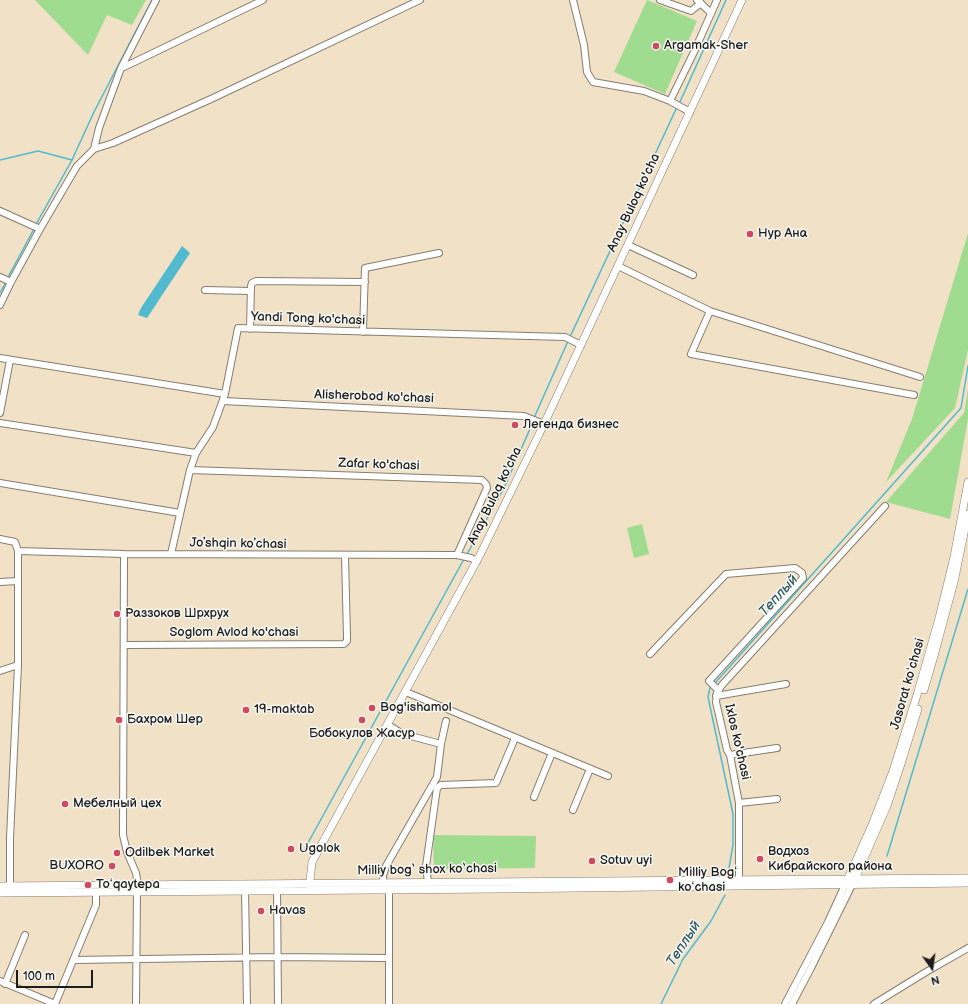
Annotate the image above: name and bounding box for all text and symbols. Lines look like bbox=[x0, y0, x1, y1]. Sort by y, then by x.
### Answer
place label: Argamak-Sher bbox=[664, 38, 748, 54]
marker: Argamak-Sher bbox=[651, 41, 661, 51]
street label: Anay Buloq ko'cha bbox=[604, 151, 664, 255]
place label: Нур Ана bbox=[758, 226, 807, 242]
marker: Нур Ана bbox=[745, 229, 755, 239]
street label: Yandi Tong ko'chasi bbox=[251, 309, 365, 329]
street label: Alisherobod ko'chasi bbox=[314, 387, 434, 407]
place label: Легенда бизнес bbox=[523, 417, 619, 433]
marker: Легенда бизнес bbox=[510, 420, 520, 430]
street label: Anay Buloq ko'cha bbox=[465, 445, 525, 547]
street label: Zafar ko'chasi bbox=[338, 456, 420, 474]
street label: Joʼshqin koʼchasi bbox=[189, 535, 287, 553]
water label: Теплый bbox=[756, 572, 802, 620]
place label: Раззоков Шрхрух bbox=[125, 606, 229, 622]
marker: Раззоков Шрхрух bbox=[112, 609, 122, 619]
street label: Soglom Avlod ko'chasi bbox=[169, 625, 299, 641]
street label: Jasorat koʻchasi bbox=[887, 636, 929, 732]
place label: Bog'ishamol bbox=[380, 700, 452, 716]
place label: 19-maktab bbox=[254, 702, 314, 718]
marker: Bog'ishamol bbox=[367, 703, 377, 713]
street label: Ixlos ko'chasi bbox=[721, 703, 753, 781]
marker: 19-maktab bbox=[241, 705, 251, 715]
place label: Бахром Шер bbox=[127, 712, 203, 728]
marker: Бахром Шер bbox=[114, 715, 124, 725]
marker: Бобокулов Жасур bbox=[357, 715, 367, 725]
place label: Бобокулов Жасур bbox=[309, 726, 415, 742]
place label: Мебелный цех bbox=[73, 796, 161, 812]
marker: Мебелный цех bbox=[60, 799, 70, 809]
place label: Ugolok bbox=[299, 841, 340, 857]
marker: Ugolok bbox=[286, 844, 296, 854]
place label: Водхоз Кибрайского района bbox=[768, 844, 892, 875]
place label: Odilbek Market bbox=[125, 845, 214, 861]
marker: Odilbek Market bbox=[112, 848, 122, 858]
place label: Sotuv uyi bbox=[600, 853, 652, 869]
marker: Водхоз Кибрайского района bbox=[755, 854, 765, 864]
marker: Sotuv uyi bbox=[587, 856, 597, 866]
place label: BUXORO bbox=[49, 858, 104, 874]
marker: BUXORO bbox=[107, 861, 117, 871]
street label: Milliy bog‘ shox ko‘chasi bbox=[357, 861, 497, 879]
place label: Milliy Bogʻ koʻchasi bbox=[678, 865, 737, 896]
marker: Milliy Bogʻ koʻchasi bbox=[665, 875, 675, 885]
place label: Toʻqaytepa bbox=[96, 877, 160, 893]
marker: Toʻqaytepa bbox=[83, 880, 93, 890]
place label: Havas bbox=[269, 903, 306, 919]
marker: Havas bbox=[256, 906, 266, 916]
water label: Теплый bbox=[663, 918, 705, 970]
north arrow bbox=[912, 948, 952, 988]
scale bar bbox=[18, 962, 95, 988]
text: 100 m bbox=[23, 969, 55, 984]
text: N bbox=[929, 973, 941, 987]

